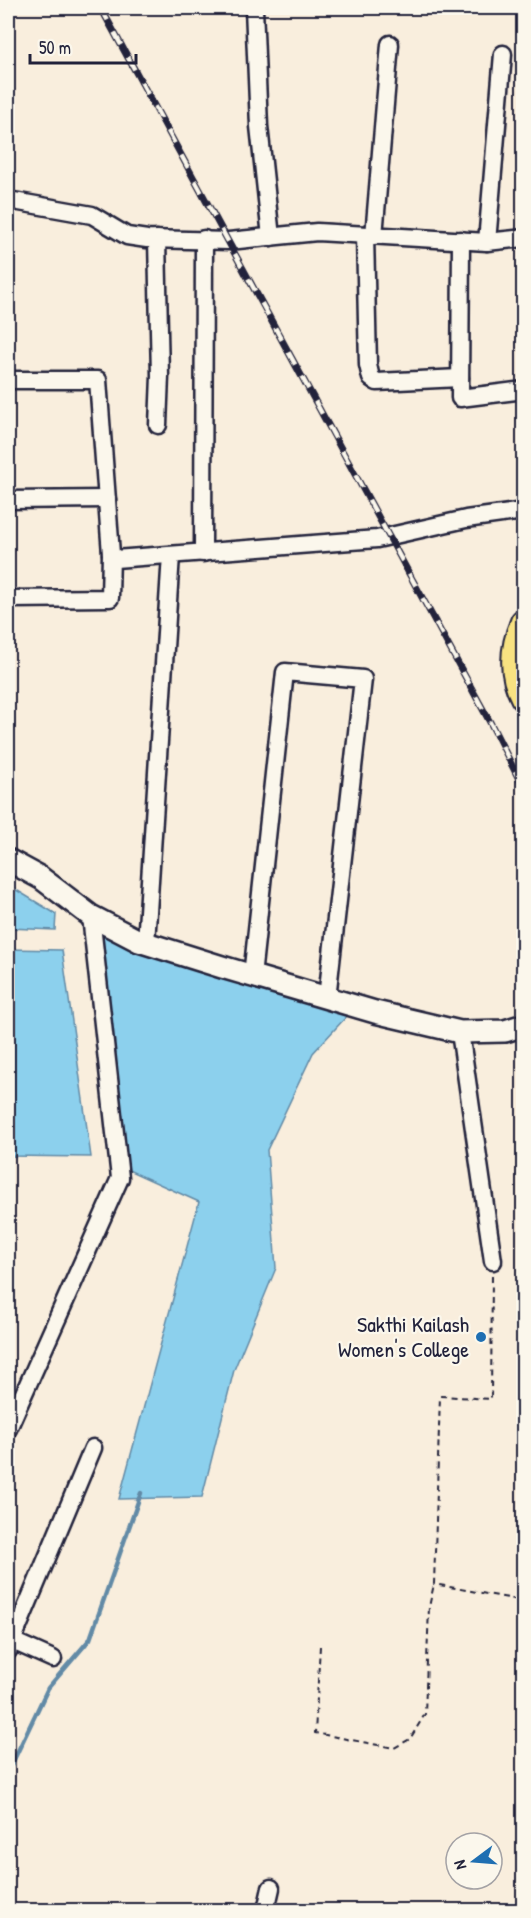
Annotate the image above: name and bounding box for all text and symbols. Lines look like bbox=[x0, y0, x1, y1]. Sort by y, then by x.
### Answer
scale bar bbox=[30, 27, 136, 65]
text: 50 m bbox=[39, 35, 71, 60]
place label: Sakthi Kailash Women's College bbox=[338, 1309, 469, 1364]
marker: Sakthi Kailash Women's College bbox=[474, 1330, 488, 1344]
north arrow bbox=[444, 1831, 504, 1891]
text: N bbox=[448, 1858, 471, 1872]

